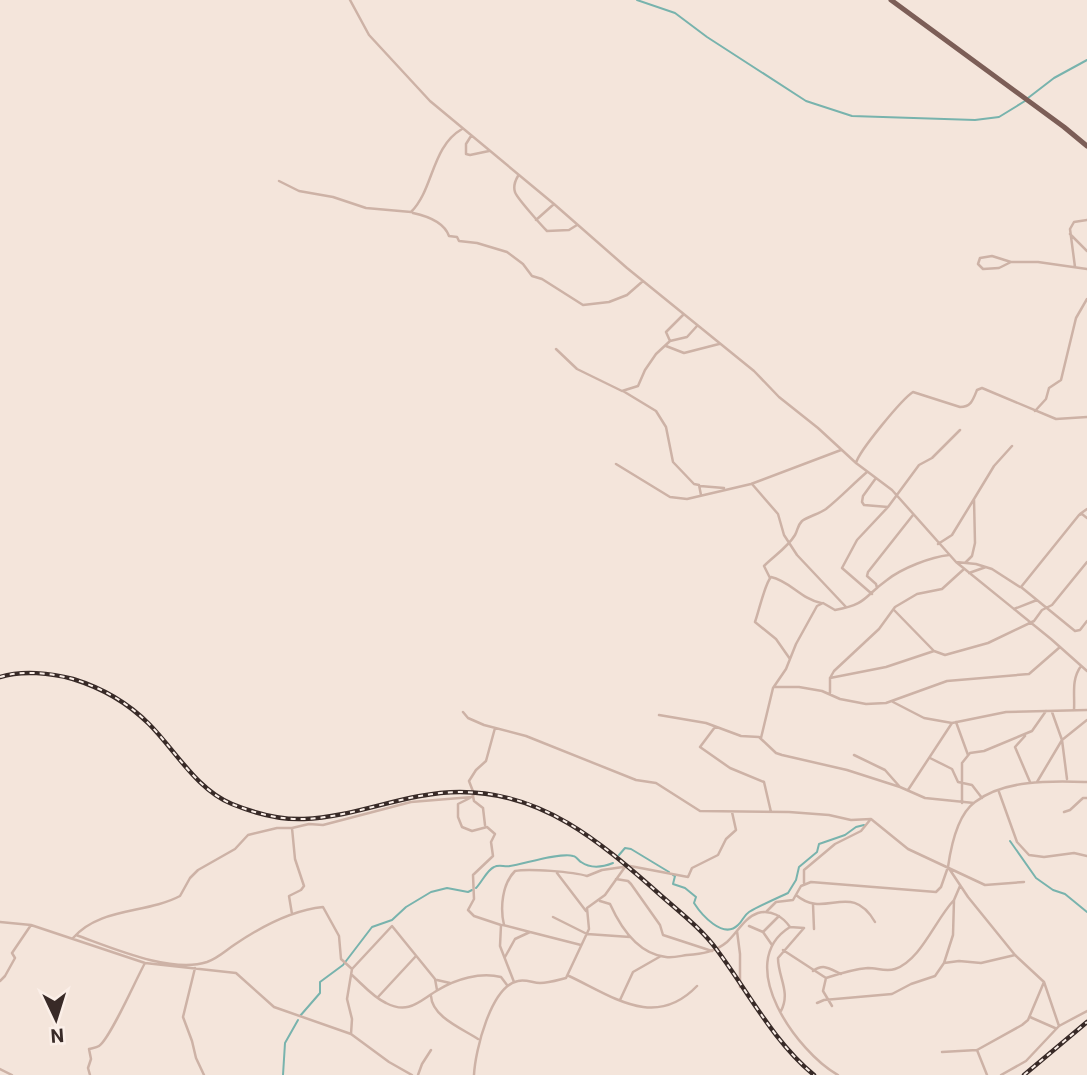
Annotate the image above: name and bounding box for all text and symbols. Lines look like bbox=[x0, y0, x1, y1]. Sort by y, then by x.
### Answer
north arrow bbox=[21, 984, 91, 1054]
text: N bbox=[50, 1024, 65, 1047]

